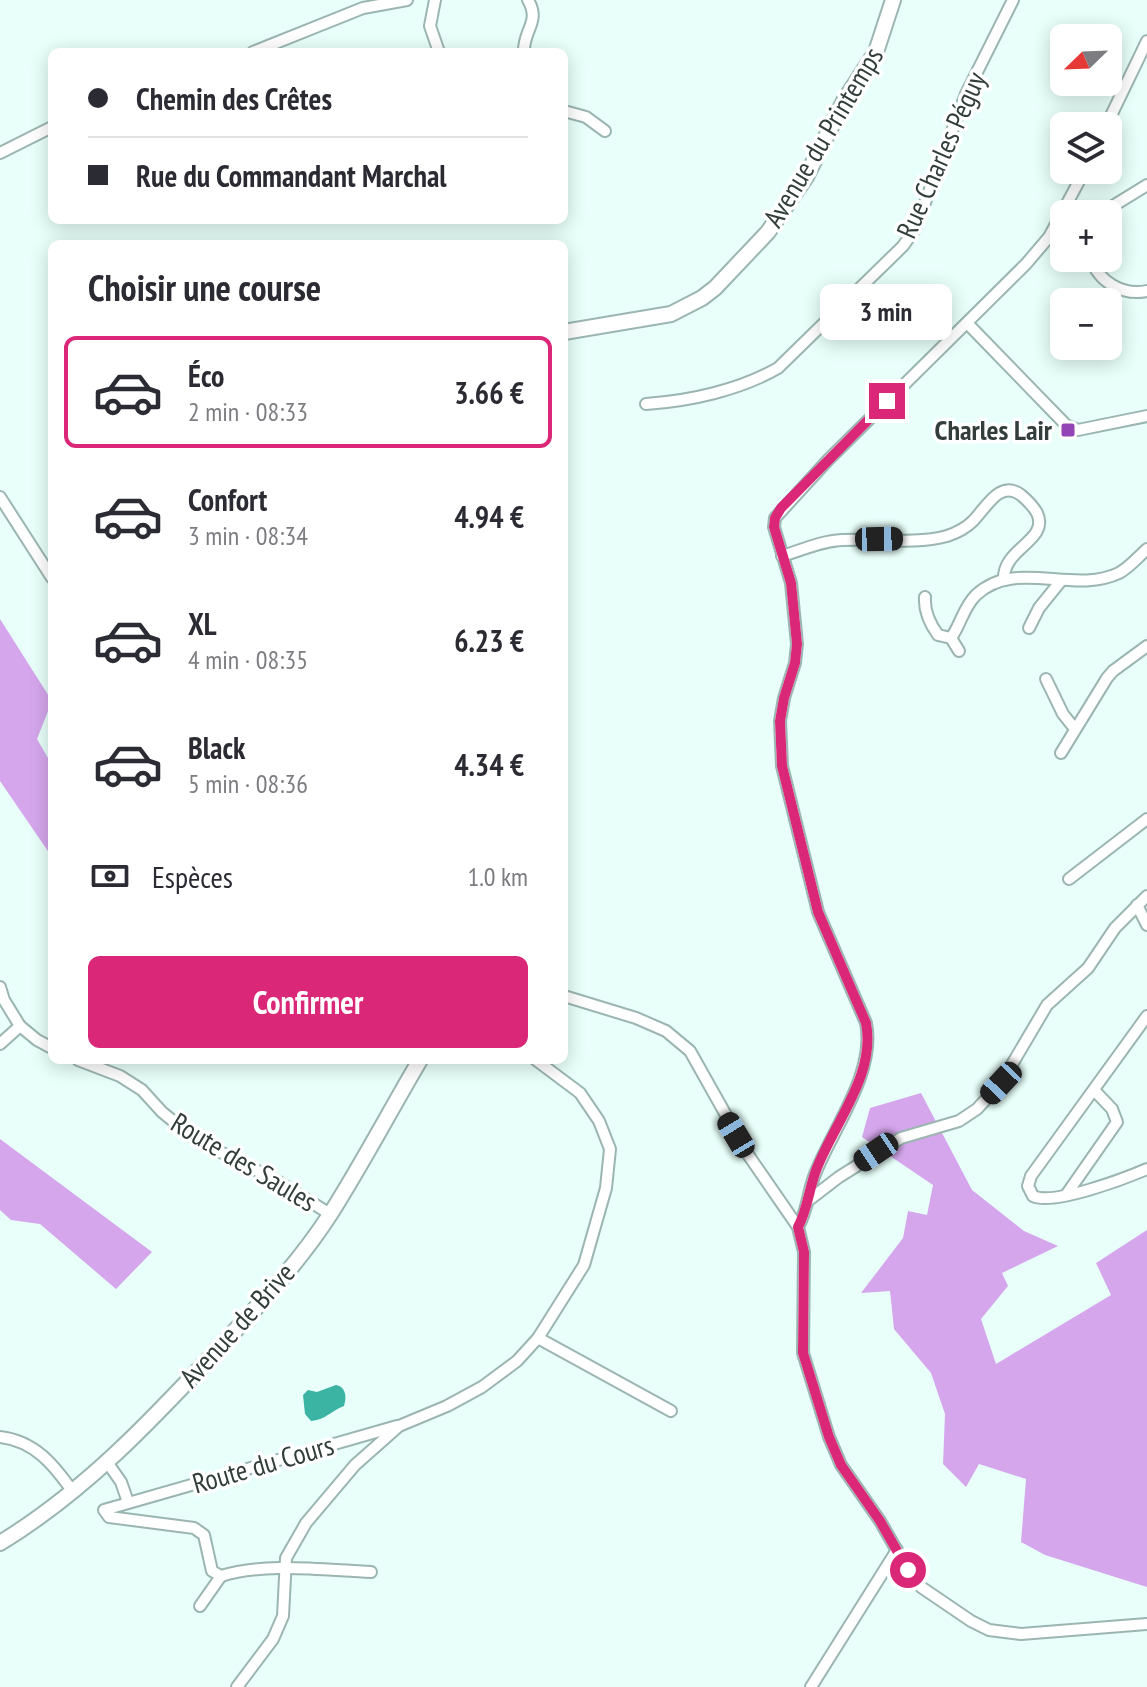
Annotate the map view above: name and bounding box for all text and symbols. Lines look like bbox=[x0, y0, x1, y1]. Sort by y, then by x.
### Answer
north arrow bbox=[1050, 24, 1122, 96]
map controls bbox=[1050, 24, 1122, 360]
street label: Avenue du Printemps bbox=[754, 40, 891, 234]
street label: Rue Charles Péguy bbox=[887, 65, 994, 244]
text: Chemin des Crêtes bbox=[136, 79, 332, 118]
button: layers bbox=[1050, 112, 1122, 184]
text: Rue du Commandant Marchal bbox=[136, 156, 447, 195]
button: + bbox=[1050, 200, 1122, 272]
text: Choisir une course bbox=[88, 264, 321, 311]
callout: 3 min bbox=[821, 285, 953, 341]
button: − bbox=[1050, 288, 1122, 360]
text: 3 min bbox=[860, 295, 912, 328]
icon: car bbox=[92, 356, 164, 428]
text: Éco bbox=[188, 356, 224, 395]
text: 3.66 € bbox=[454, 373, 524, 412]
route end bbox=[869, 383, 905, 419]
text: 2 min · 08:33 bbox=[188, 395, 308, 428]
place label: Charles Lair bbox=[935, 411, 1053, 448]
marker: Charles Lair bbox=[1059, 421, 1077, 439]
icon: car bbox=[92, 480, 164, 552]
text: Confort bbox=[188, 480, 267, 519]
text: 4.94 € bbox=[454, 497, 524, 536]
text: 3 min · 08:34 bbox=[188, 519, 308, 552]
car bbox=[855, 527, 903, 551]
icon: car bbox=[92, 604, 164, 676]
text: XL bbox=[188, 604, 217, 643]
text: 6.23 € bbox=[454, 621, 524, 660]
text: 4 min · 08:35 bbox=[188, 643, 308, 676]
icon: car bbox=[92, 728, 164, 800]
text: Black bbox=[188, 728, 245, 767]
text: 4.34 € bbox=[454, 745, 524, 784]
text: 5 min · 08:36 bbox=[188, 767, 308, 800]
icon: cash bbox=[88, 854, 132, 898]
text: Espèces bbox=[152, 857, 233, 896]
text: 1.0 km bbox=[467, 860, 528, 893]
button: Confirmer bbox=[88, 956, 528, 1048]
car bbox=[976, 1057, 1026, 1109]
street label: Route des Saules bbox=[165, 1104, 324, 1220]
car bbox=[713, 1108, 759, 1162]
car bbox=[849, 1129, 903, 1175]
street label: Avenue de Brive bbox=[171, 1254, 302, 1395]
street label: Route du Cours bbox=[188, 1426, 338, 1501]
route start bbox=[890, 1552, 926, 1588]

